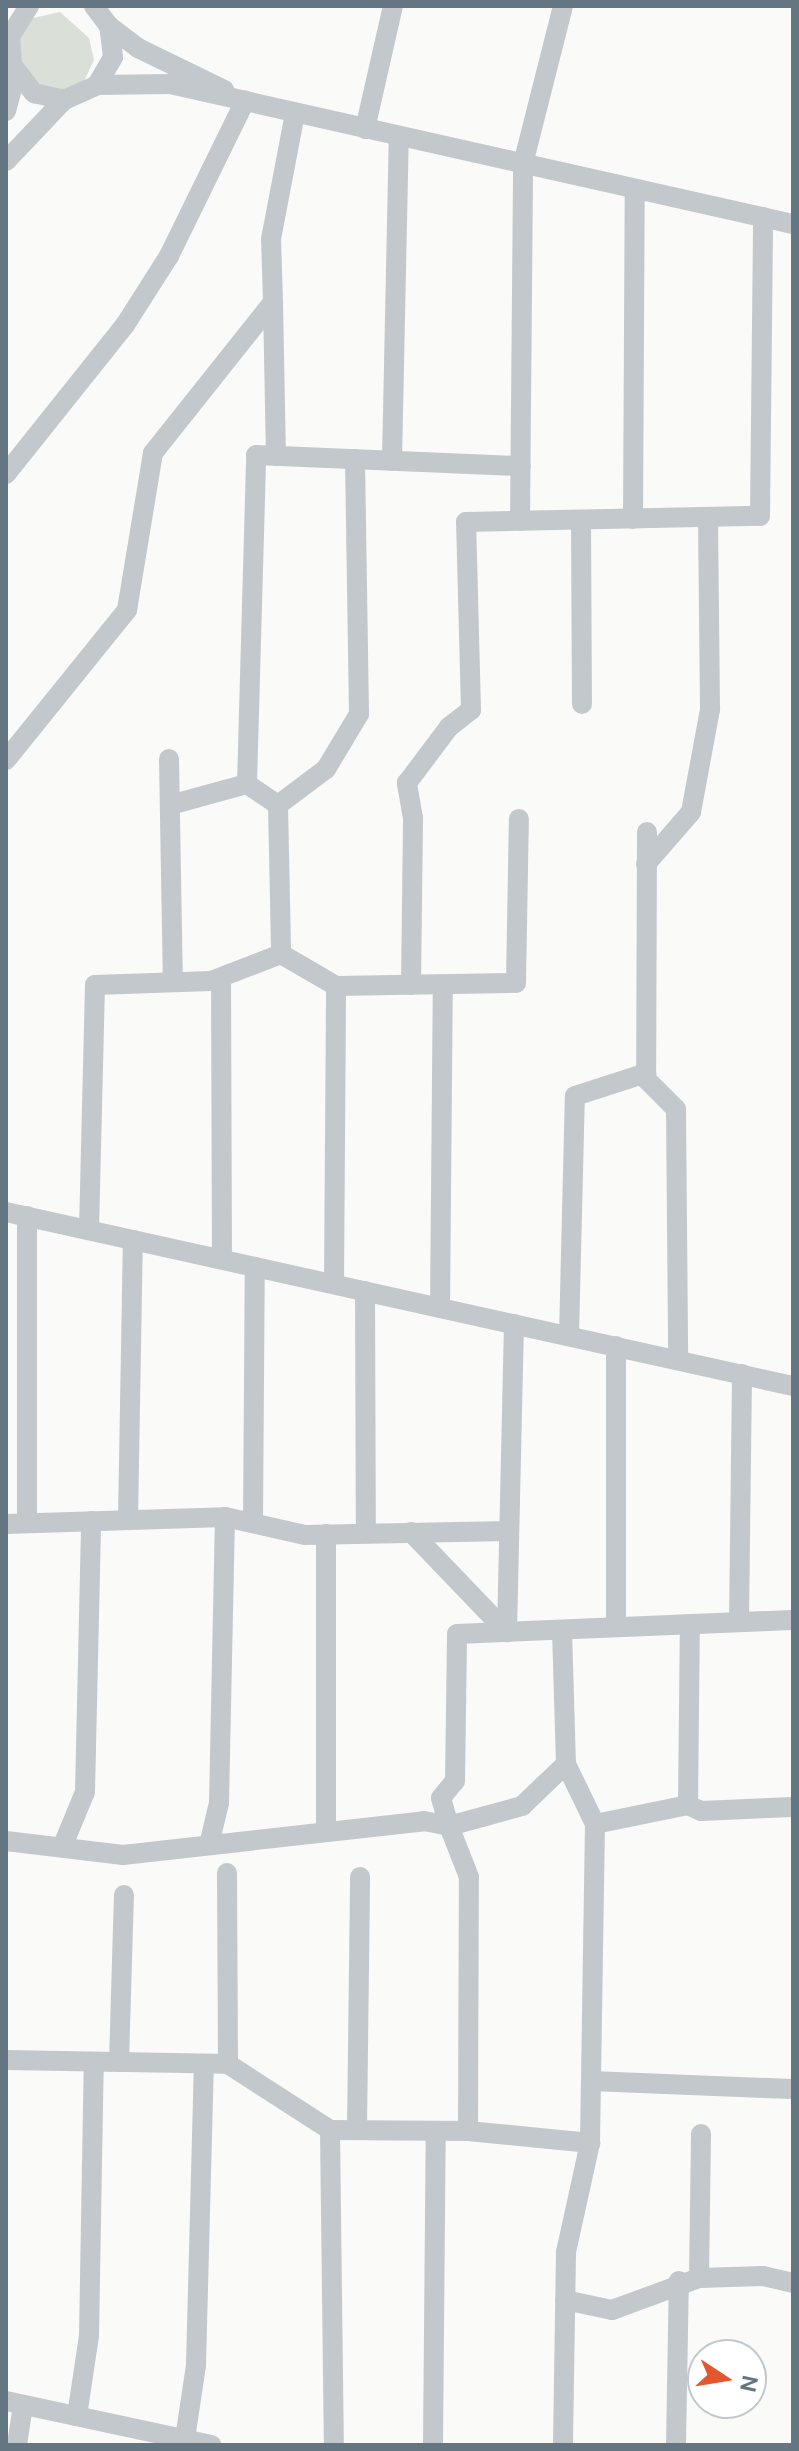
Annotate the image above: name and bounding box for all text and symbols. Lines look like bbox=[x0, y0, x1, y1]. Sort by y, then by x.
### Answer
north arrow bbox=[687, 2339, 767, 2419]
text: N bbox=[733, 2373, 765, 2395]

